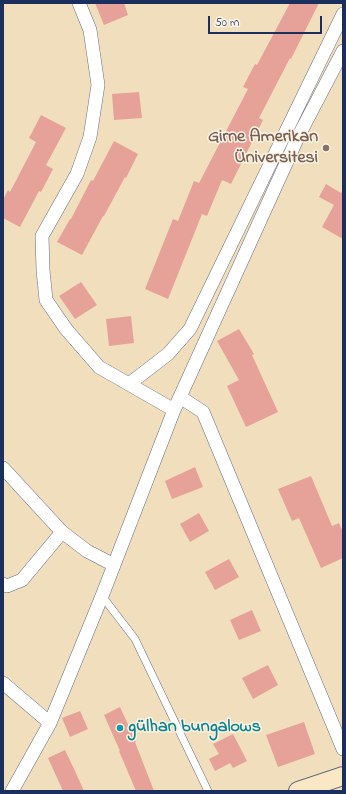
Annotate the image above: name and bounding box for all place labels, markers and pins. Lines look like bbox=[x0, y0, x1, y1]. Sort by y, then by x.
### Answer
place label: Girne Amerikan Üniversitesi bbox=[208, 127, 318, 170]
marker: Girne Amerikan Üniversitesi bbox=[321, 143, 331, 153]
place label: gülhan bungalows bbox=[128, 717, 261, 739]
marker: gülhan bungalows bbox=[115, 723, 125, 733]

